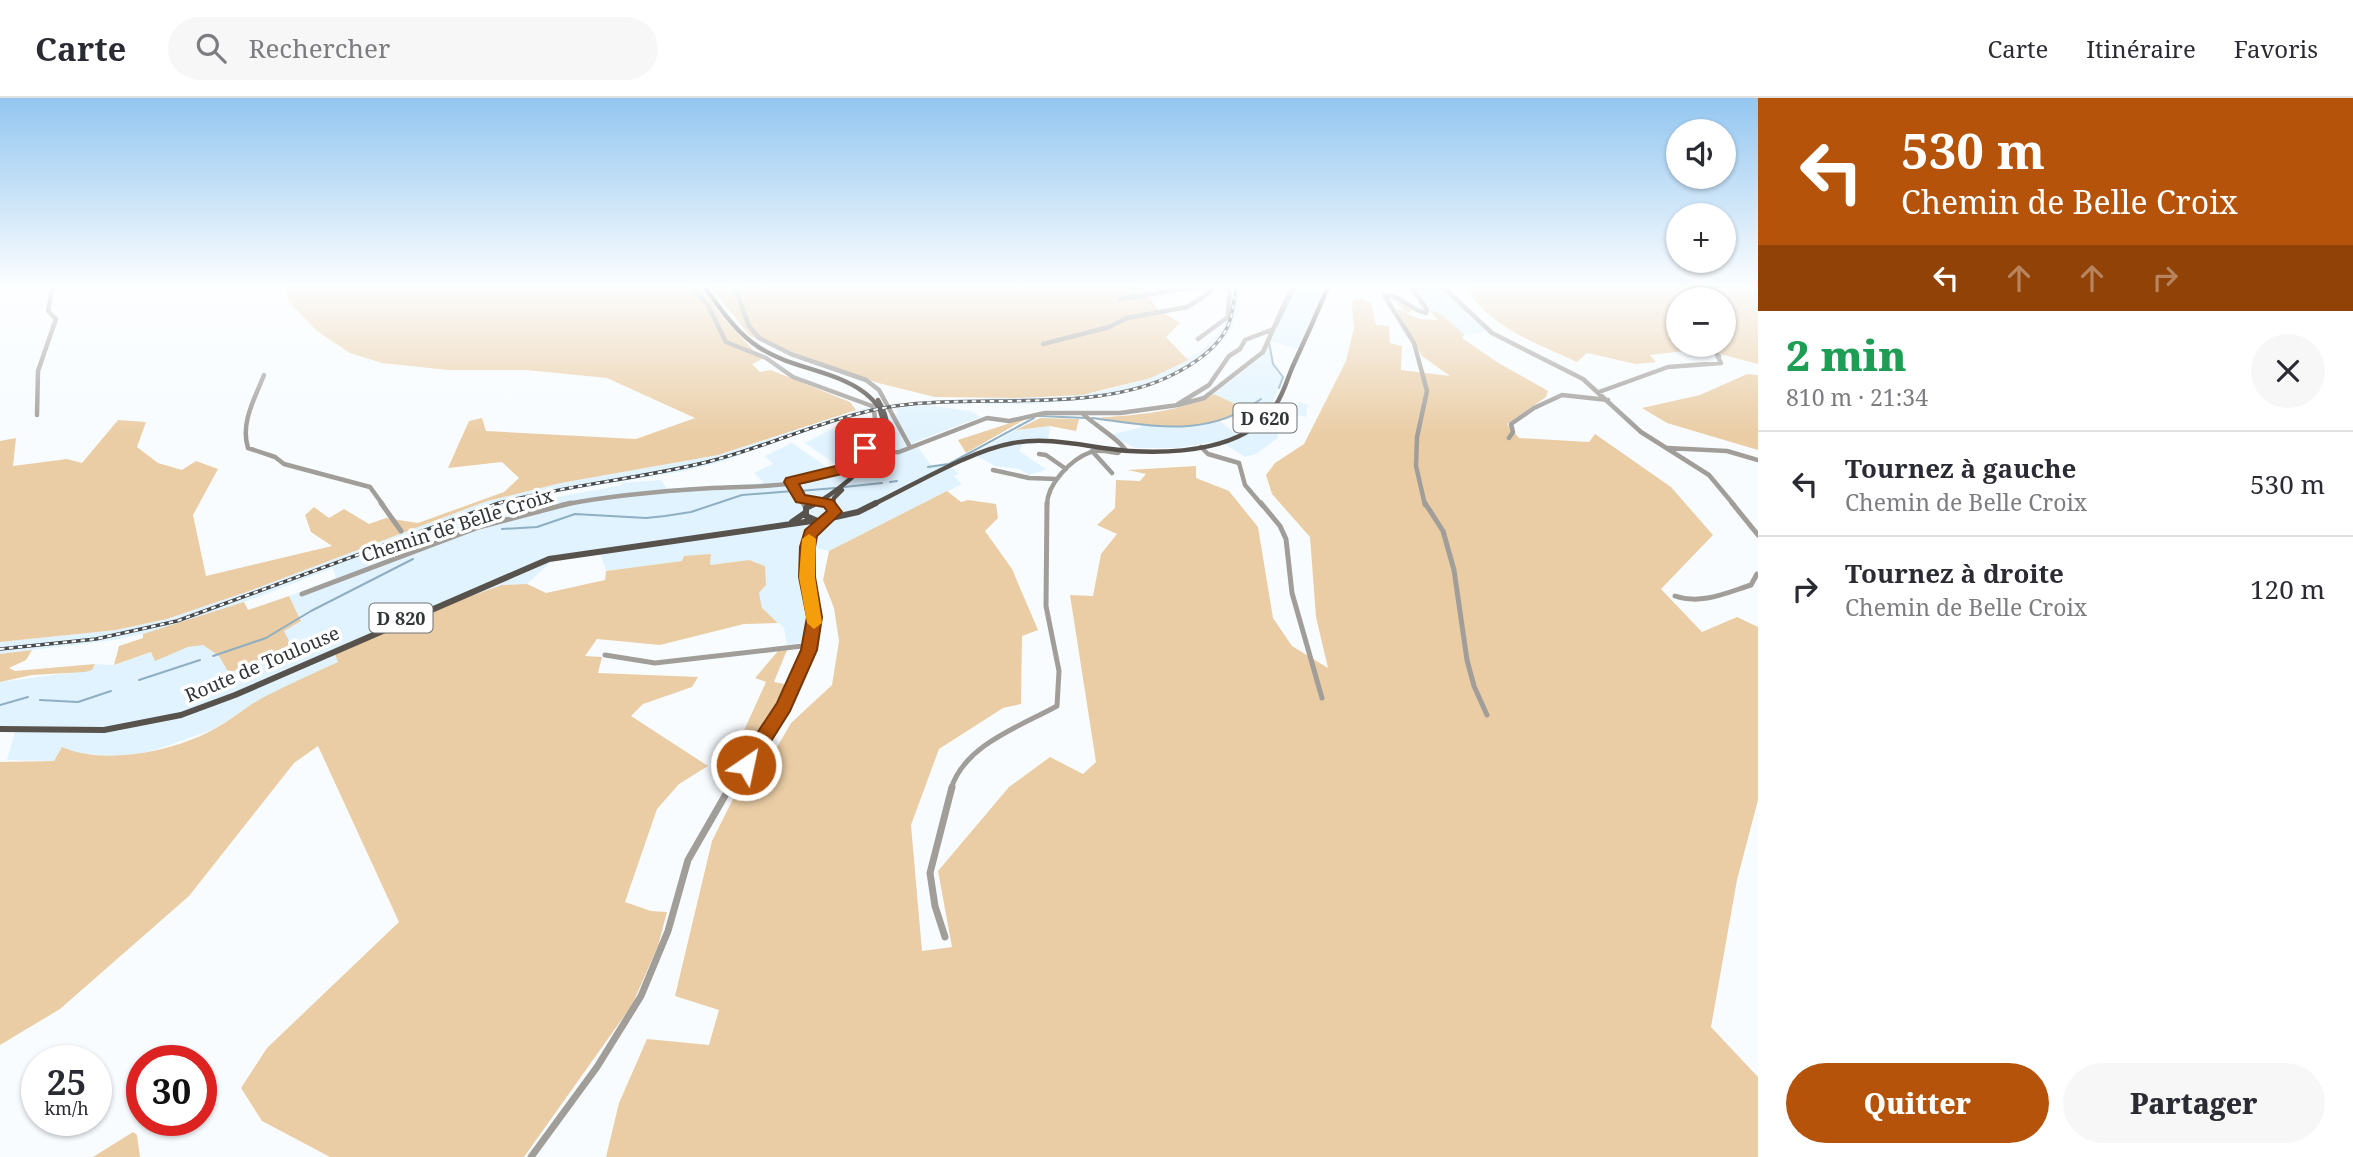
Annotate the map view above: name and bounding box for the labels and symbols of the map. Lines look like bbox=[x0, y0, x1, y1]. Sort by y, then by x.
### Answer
road number: D 620 bbox=[1234, 404, 1296, 432]
pin bbox=[835, 418, 895, 478]
street label: Chemin de Belle Croix bbox=[358, 482, 556, 568]
road number: D 820 bbox=[370, 604, 432, 632]
street label: Route de Toulouse bbox=[181, 620, 343, 708]
position arrow bbox=[709, 728, 783, 802]
speed limit sign: 30 bbox=[126, 1045, 217, 1136]

